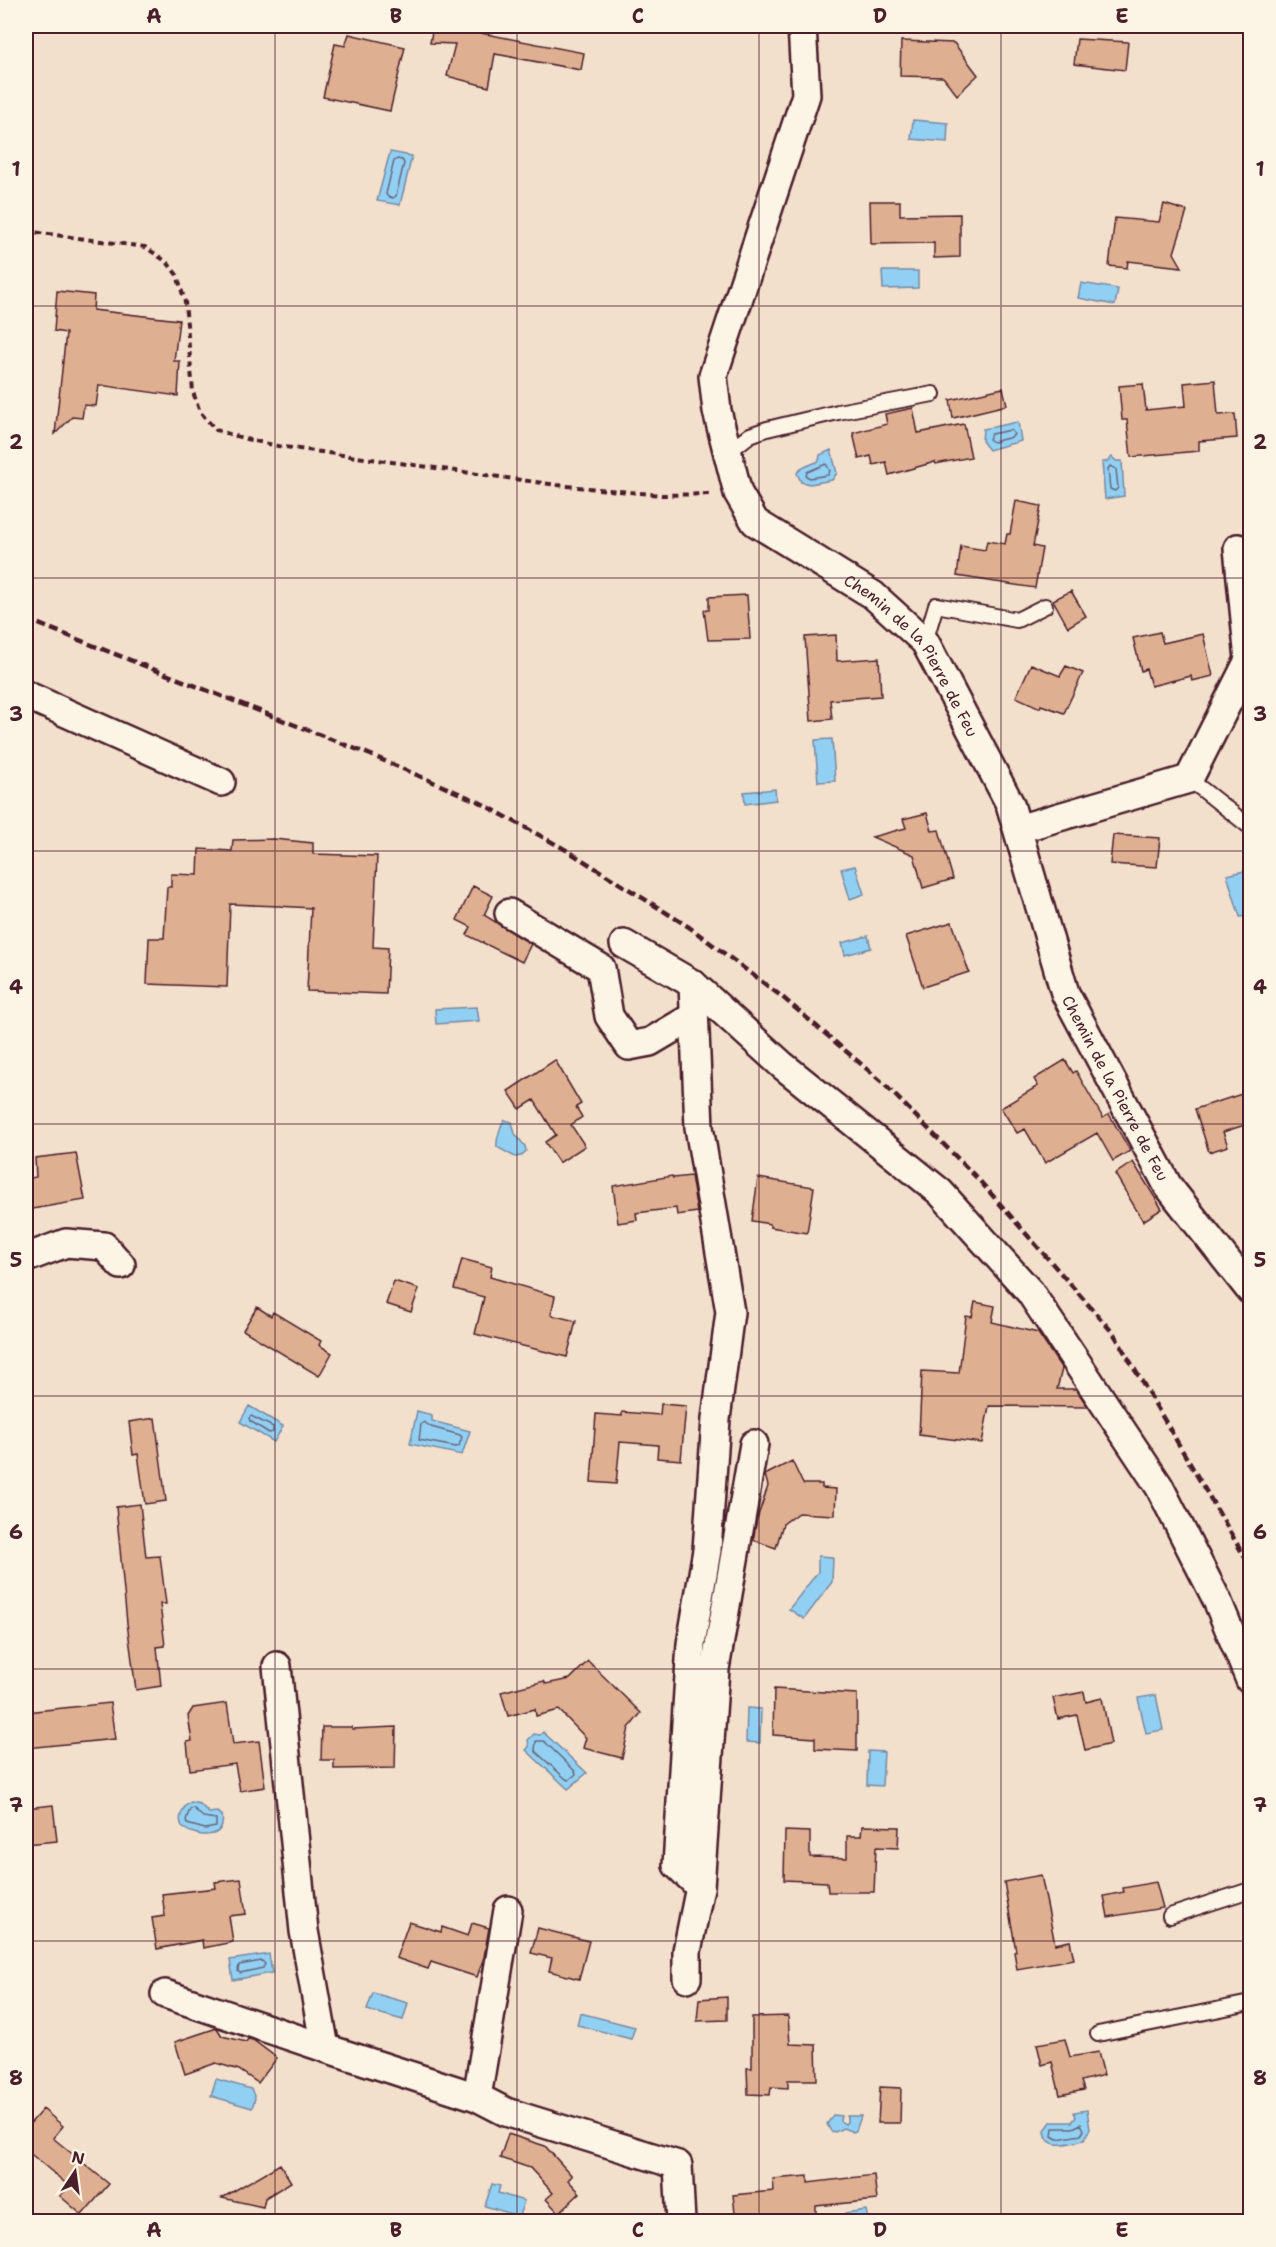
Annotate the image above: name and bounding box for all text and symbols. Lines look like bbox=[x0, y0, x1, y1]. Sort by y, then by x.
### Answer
text: A bbox=[146, 3, 162, 29]
text: B bbox=[390, 3, 402, 29]
text: C bbox=[632, 3, 644, 29]
text: D bbox=[873, 3, 887, 29]
text: E bbox=[1115, 3, 1129, 29]
text: 1 bbox=[11, 156, 21, 182]
text: 1 bbox=[1255, 156, 1265, 182]
text: 2 bbox=[9, 429, 23, 455]
text: 2 bbox=[1253, 429, 1267, 455]
street label: Chemin de la Pierre de Feu bbox=[840, 570, 983, 740]
text: 3 bbox=[9, 701, 23, 727]
text: 3 bbox=[1253, 701, 1267, 727]
text: 4 bbox=[9, 974, 23, 1000]
text: 4 bbox=[1253, 974, 1267, 1000]
street label: Chemin de la Pierre de Feu bbox=[1057, 992, 1173, 1185]
text: 5 bbox=[10, 1247, 22, 1273]
text: 5 bbox=[1254, 1247, 1266, 1273]
text: 6 bbox=[9, 1519, 23, 1545]
text: 6 bbox=[1253, 1519, 1267, 1545]
text: 7 bbox=[9, 1792, 23, 1818]
text: 7 bbox=[1253, 1792, 1267, 1818]
text: 8 bbox=[9, 2065, 23, 2091]
text: 8 bbox=[1253, 2065, 1267, 2091]
north arrow bbox=[45, 2142, 105, 2202]
text: N bbox=[70, 2146, 87, 2170]
text: A bbox=[146, 2217, 162, 2243]
text: B bbox=[390, 2217, 402, 2243]
text: C bbox=[632, 2217, 644, 2243]
text: D bbox=[873, 2217, 887, 2243]
text: E bbox=[1115, 2217, 1129, 2243]

